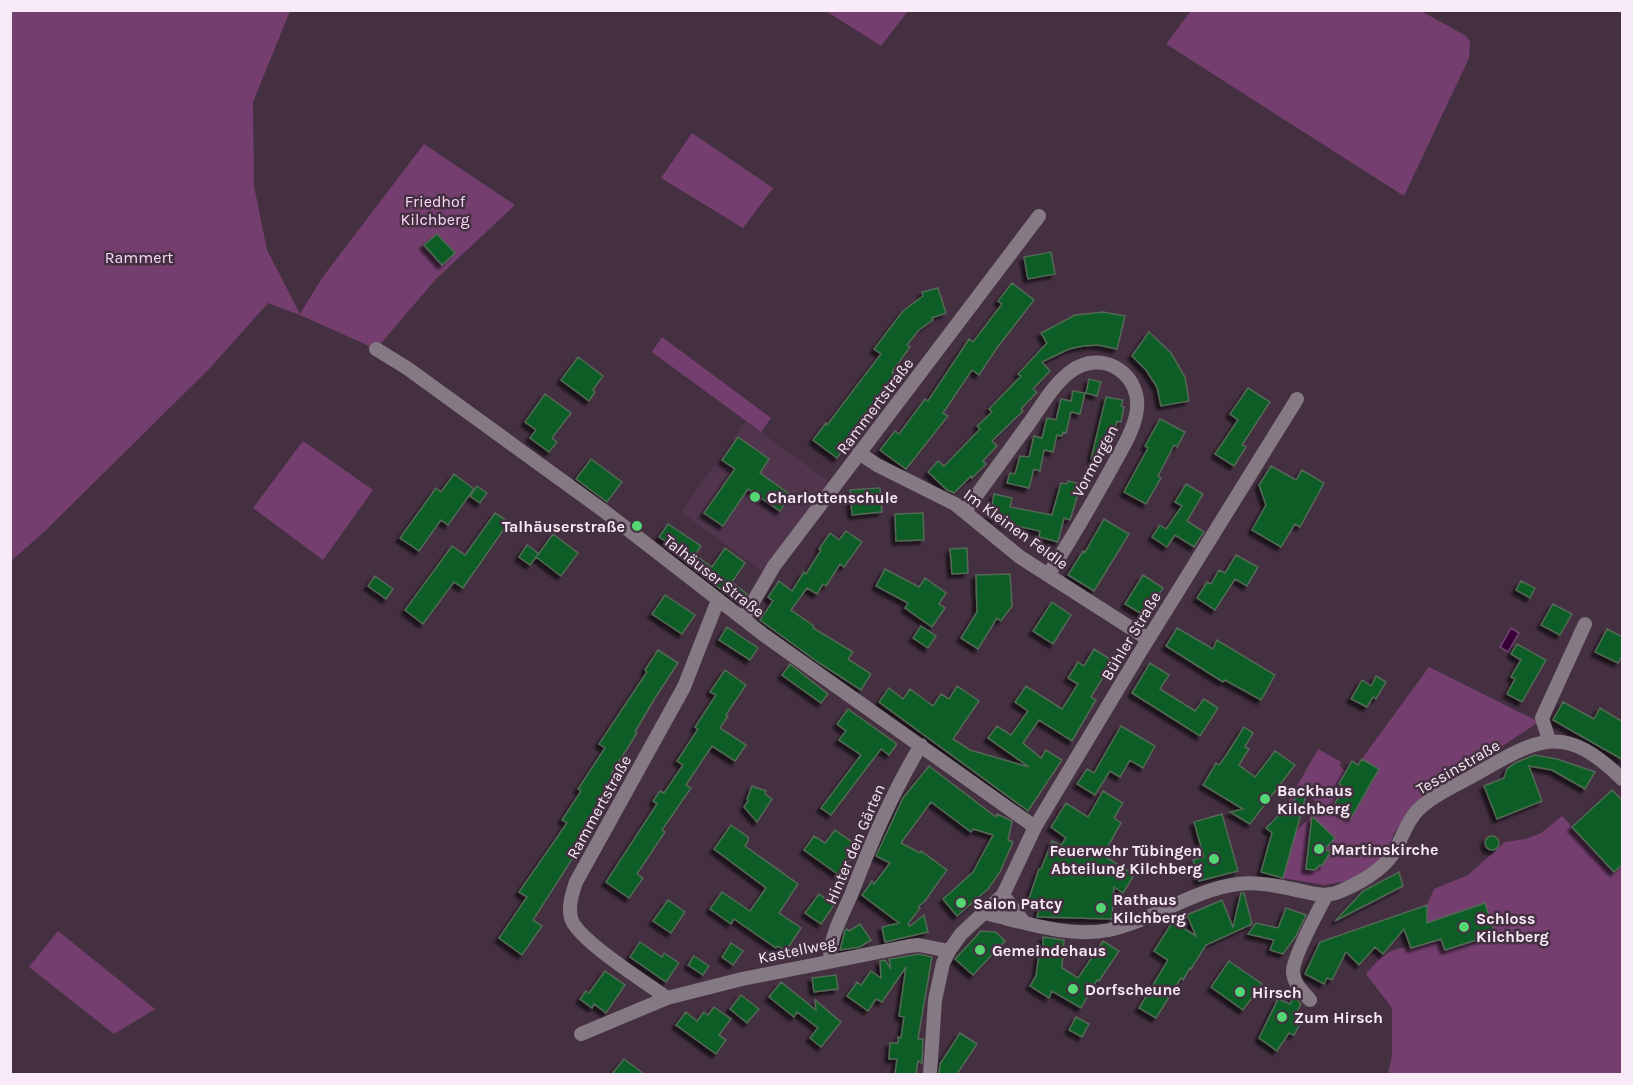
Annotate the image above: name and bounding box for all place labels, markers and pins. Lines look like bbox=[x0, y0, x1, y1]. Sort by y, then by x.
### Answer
place label: Charlottenschule bbox=[767, 488, 898, 507]
marker: Charlottenschule bbox=[748, 490, 762, 504]
place label: Talhäuserstraße bbox=[502, 517, 625, 536]
marker: Talhäuserstraße bbox=[630, 519, 644, 533]
place label: Backhaus Kilchberg bbox=[1277, 781, 1352, 818]
marker: Backhaus Kilchberg bbox=[1258, 792, 1272, 806]
place label: Martinskirche bbox=[1331, 840, 1439, 859]
place label: Feuerwehr Tübingen Abteilung Kilchberg bbox=[1050, 841, 1202, 878]
marker: Martinskirche bbox=[1312, 842, 1326, 856]
marker: Feuerwehr Tübingen Abteilung Kilchberg bbox=[1207, 852, 1221, 866]
place label: Rathaus Kilchberg bbox=[1113, 890, 1186, 927]
place label: Salon Patcy bbox=[973, 894, 1062, 913]
marker: Salon Patcy bbox=[954, 896, 968, 910]
marker: Rathaus Kilchberg bbox=[1094, 901, 1108, 915]
place label: Schloss Kilchberg bbox=[1476, 909, 1549, 946]
marker: Schloss Kilchberg bbox=[1457, 920, 1471, 934]
place label: Gemeindehaus bbox=[992, 941, 1106, 960]
marker: Gemeindehaus bbox=[973, 943, 987, 957]
place label: Dorfscheune bbox=[1085, 980, 1181, 999]
marker: Dorfscheune bbox=[1066, 982, 1080, 996]
place label: Hirsch bbox=[1252, 983, 1302, 1002]
marker: Hirsch bbox=[1233, 985, 1247, 999]
place label: Zum Hirsch bbox=[1294, 1008, 1383, 1027]
marker: Zum Hirsch bbox=[1275, 1010, 1289, 1024]

